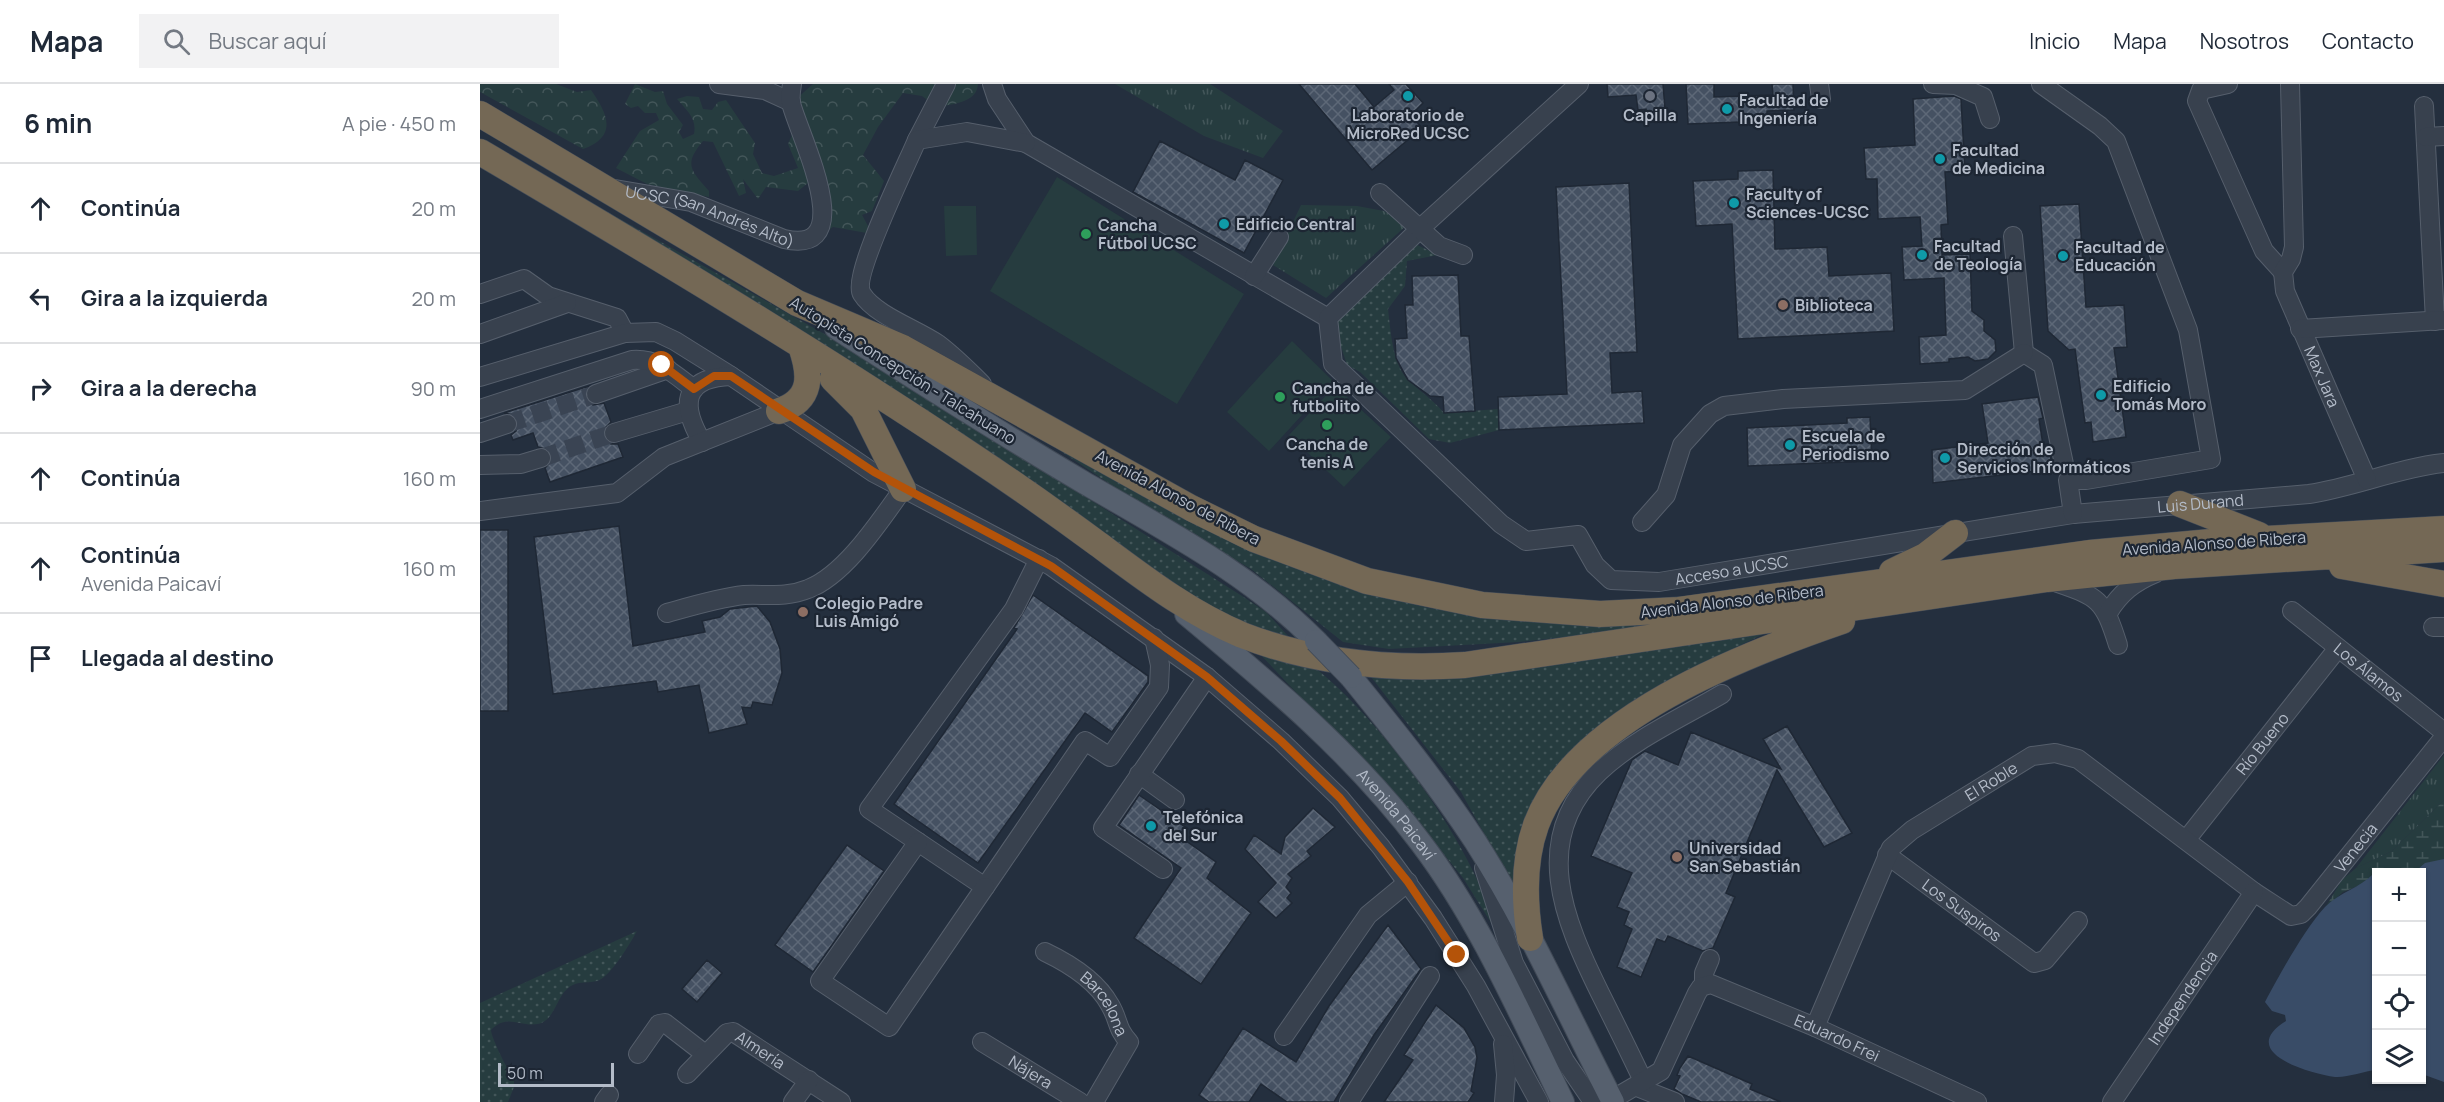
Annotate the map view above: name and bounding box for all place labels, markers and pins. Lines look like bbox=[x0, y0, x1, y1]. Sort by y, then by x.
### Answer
marker: Laboratorio de MicroRed UCSC bbox=[1401, 89, 1415, 103]
marker: Capilla bbox=[1643, 89, 1657, 103]
place label: Facultad de Ingeniería bbox=[1739, 89, 1829, 129]
marker: Facultad de Ingeniería bbox=[1720, 102, 1734, 116]
place label: Laboratorio de MicroRed UCSC bbox=[1347, 104, 1470, 144]
place label: Capilla bbox=[1623, 104, 1677, 126]
place label: Facultad de Medicina bbox=[1952, 139, 2045, 179]
marker: Facultad de Medicina bbox=[1933, 152, 1947, 166]
place label: Faculty of Sciences-UCSC bbox=[1746, 183, 1870, 223]
marker: Faculty of Sciences-UCSC bbox=[1727, 196, 1741, 210]
place label: Edificio Central bbox=[1236, 213, 1355, 235]
place label: Cancha Fútbol UCSC bbox=[1098, 214, 1197, 254]
marker: Edificio Central bbox=[1217, 217, 1231, 231]
marker: Cancha Fútbol UCSC bbox=[1079, 227, 1093, 241]
place label: Facultad de Teología bbox=[1934, 235, 2023, 275]
place label: Facultad de Educación bbox=[2075, 236, 2165, 276]
marker: Facultad de Teología bbox=[1915, 248, 1929, 262]
marker: Facultad de Educación bbox=[2056, 249, 2070, 263]
place label: Biblioteca bbox=[1795, 294, 1873, 316]
marker: Biblioteca bbox=[1776, 298, 1790, 312]
place label: Edificio Tomás Moro bbox=[2113, 375, 2207, 415]
place label: Cancha de futbolito bbox=[1292, 377, 1374, 417]
marker: Edificio Tomás Moro bbox=[2094, 388, 2108, 402]
marker: Cancha de futbolito bbox=[1273, 390, 1287, 404]
marker: Cancha de tenis A bbox=[1320, 418, 1334, 432]
place label: Escuela de Periodismo bbox=[1802, 425, 1890, 465]
place label: Cancha de tenis A bbox=[1286, 433, 1368, 473]
marker: Escuela de Periodismo bbox=[1783, 438, 1797, 452]
place label: Dirección de Servicios Informáticos bbox=[1957, 438, 2131, 478]
marker: Dirección de Servicios Informáticos bbox=[1938, 451, 1952, 465]
place label: Colegio Padre Luis Amigó bbox=[815, 592, 924, 632]
marker: Colegio Padre Luis Amigó bbox=[796, 605, 810, 619]
place label: Telefónica del Sur bbox=[1163, 806, 1244, 846]
marker: Telefónica del Sur bbox=[1144, 819, 1158, 833]
place label: Universidad San Sebastián bbox=[1689, 837, 1800, 877]
marker: Universidad San Sebastián bbox=[1670, 850, 1684, 864]

